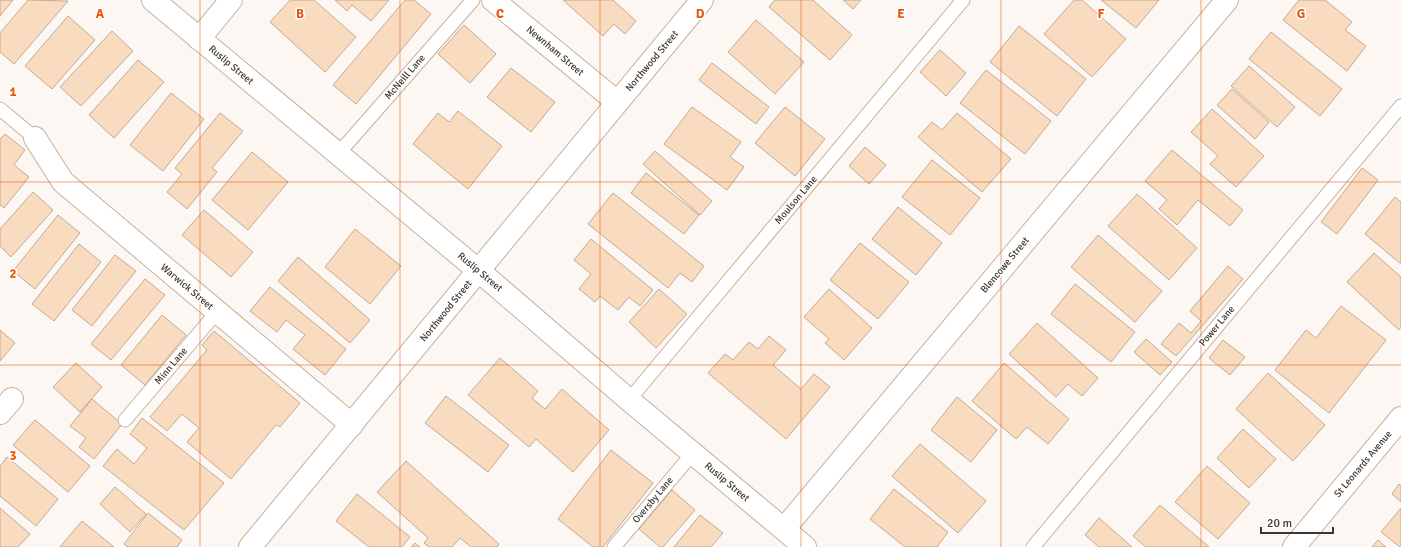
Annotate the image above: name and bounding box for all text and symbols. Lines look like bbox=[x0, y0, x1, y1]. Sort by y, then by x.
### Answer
text: A bbox=[96, 6, 105, 22]
text: B bbox=[296, 6, 304, 22]
text: C bbox=[496, 6, 504, 22]
text: D bbox=[696, 6, 705, 22]
text: E bbox=[897, 6, 905, 22]
text: F bbox=[1098, 6, 1105, 22]
text: G bbox=[1297, 6, 1305, 22]
street label: Newnham Street bbox=[524, 24, 586, 79]
street label: Northwood Street bbox=[623, 28, 681, 94]
street label: Ruslip Street bbox=[206, 43, 256, 88]
street label: McNeill Lane bbox=[382, 52, 428, 102]
text: 1 bbox=[9, 84, 17, 100]
street label: Moulson Lane bbox=[772, 173, 820, 227]
street label: Blencowe Street bbox=[978, 234, 1032, 295]
street label: Ruslip Street bbox=[455, 250, 505, 295]
street label: Warwick Street bbox=[158, 261, 216, 313]
text: 2 bbox=[9, 266, 17, 282]
street label: Northwood Street bbox=[418, 277, 475, 344]
street label: Power Lane bbox=[1197, 303, 1237, 349]
street label: Minn Lane bbox=[152, 345, 190, 387]
street label: St Leonards Avenue bbox=[1332, 428, 1394, 500]
text: 3 bbox=[9, 448, 17, 464]
street label: Ruslip Street bbox=[702, 460, 752, 505]
street label: Oversby Lane bbox=[630, 474, 676, 526]
scale bar bbox=[1261, 509, 1333, 535]
text: 20 m bbox=[1267, 516, 1292, 531]

